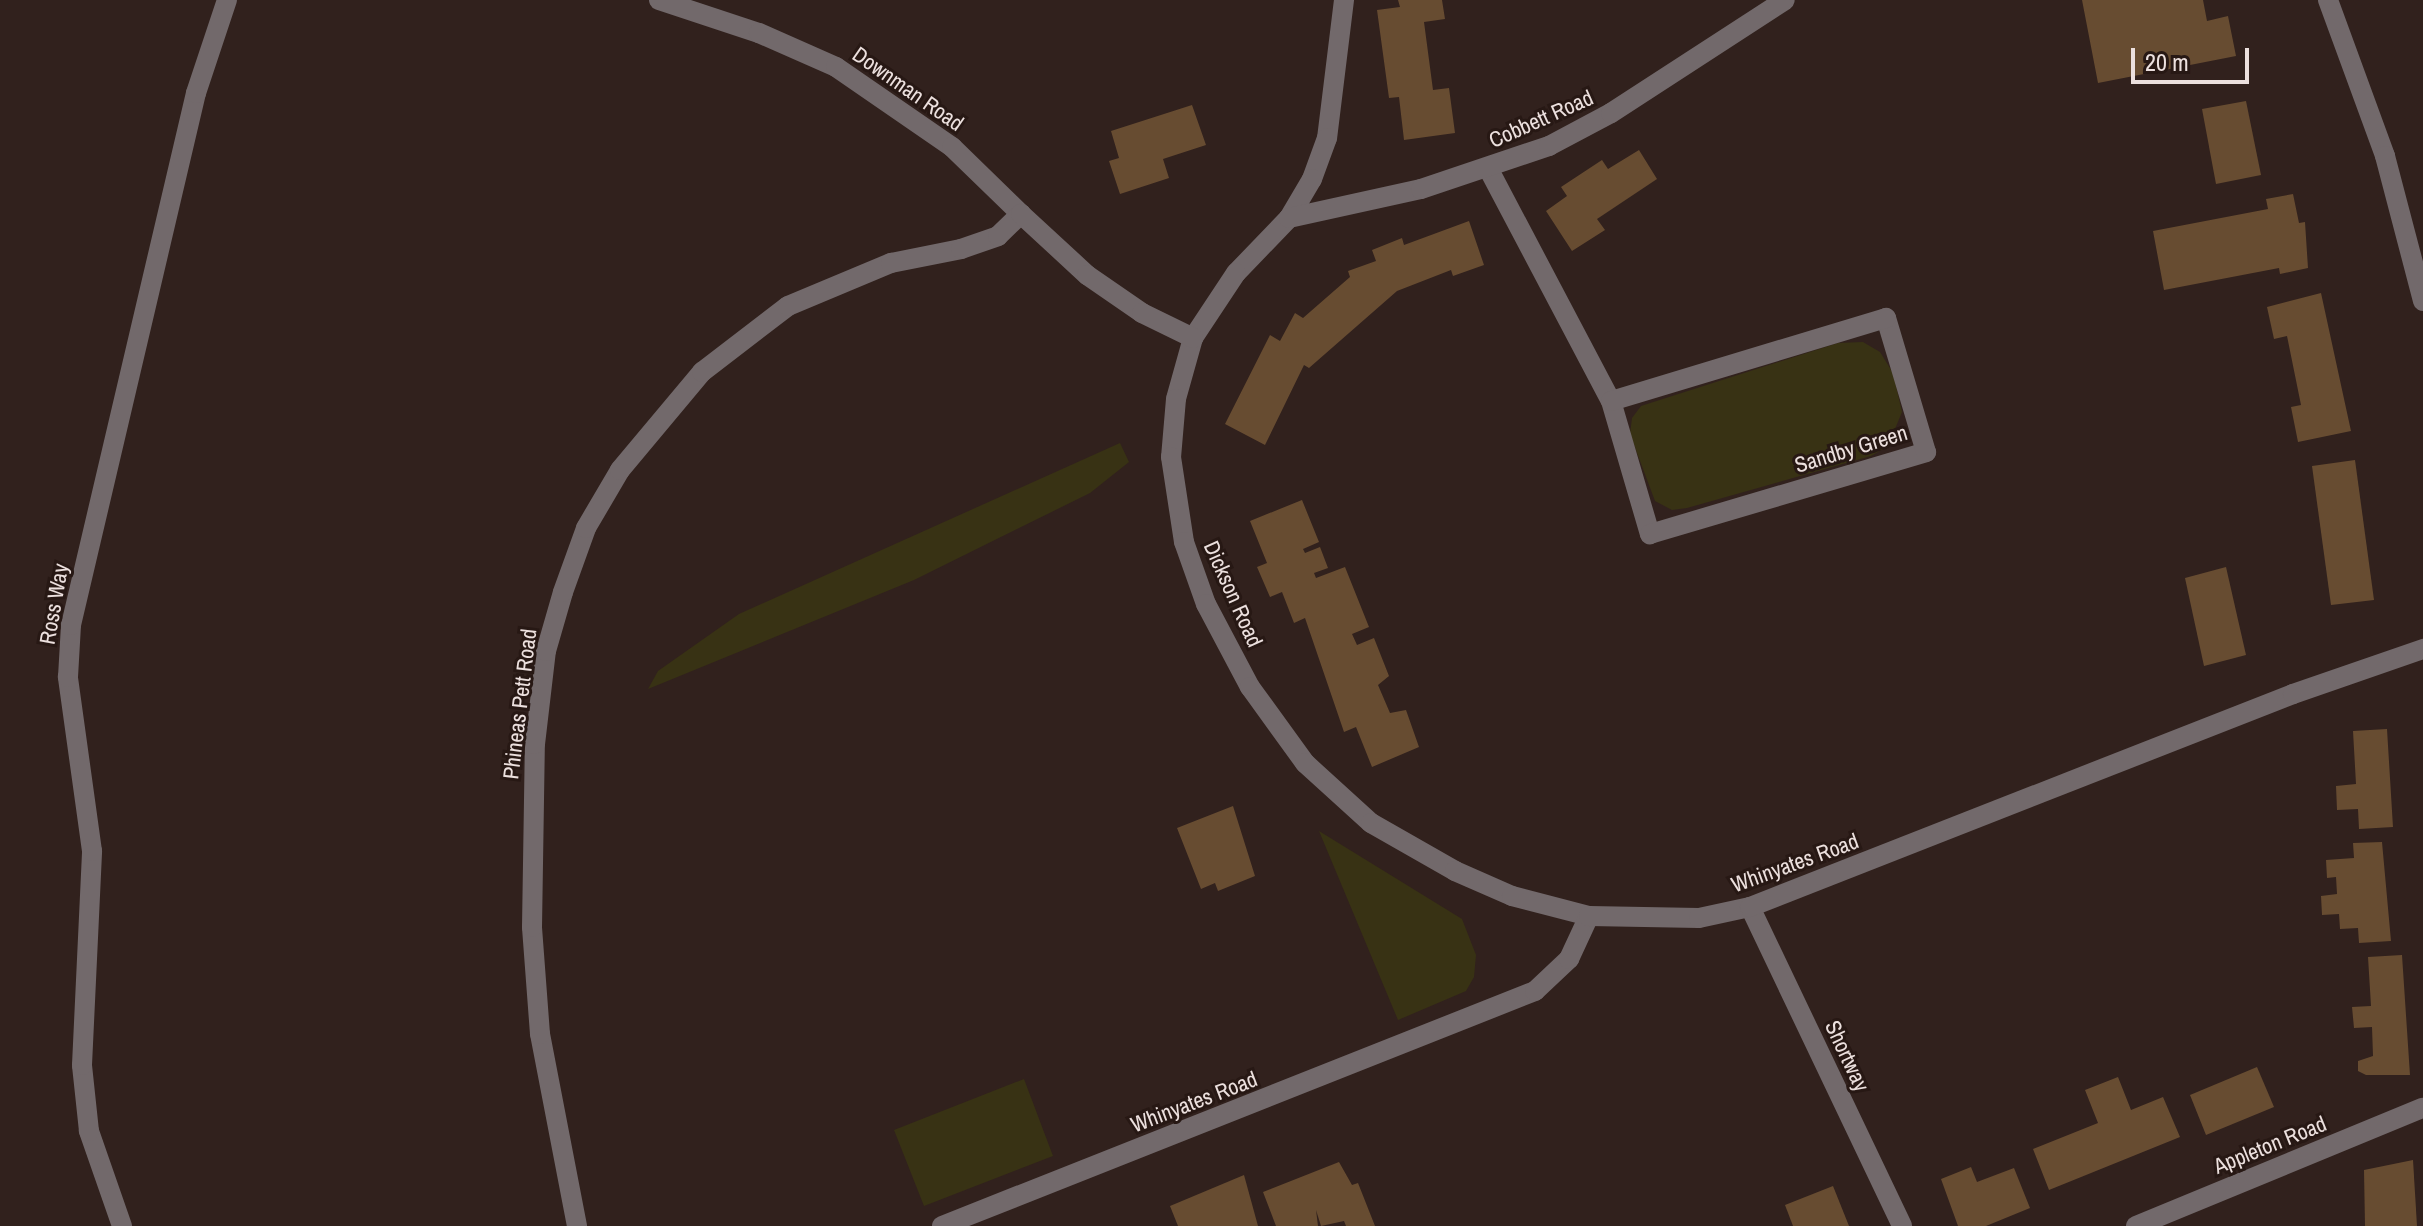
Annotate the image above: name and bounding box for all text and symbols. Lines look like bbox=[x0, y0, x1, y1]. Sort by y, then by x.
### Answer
scale bar bbox=[2135, 32, 2253, 82]
street label: Downman Road bbox=[847, 41, 969, 137]
text: 20 m bbox=[2145, 46, 2189, 78]
street label: Cobbett Road bbox=[1485, 84, 1597, 154]
street label: Sandby Green bbox=[1792, 419, 1910, 479]
street label: Dickson Road bbox=[1198, 537, 1268, 651]
street label: Ross Way bbox=[34, 562, 74, 646]
street label: Phineas Pett Road bbox=[498, 627, 542, 781]
street label: Whinyates Road bbox=[1728, 828, 1862, 898]
street label: Shortway bbox=[1819, 1016, 1875, 1096]
street label: Whinyates Road bbox=[1127, 1066, 1261, 1138]
street label: Appleton Road bbox=[2210, 1110, 2330, 1180]

